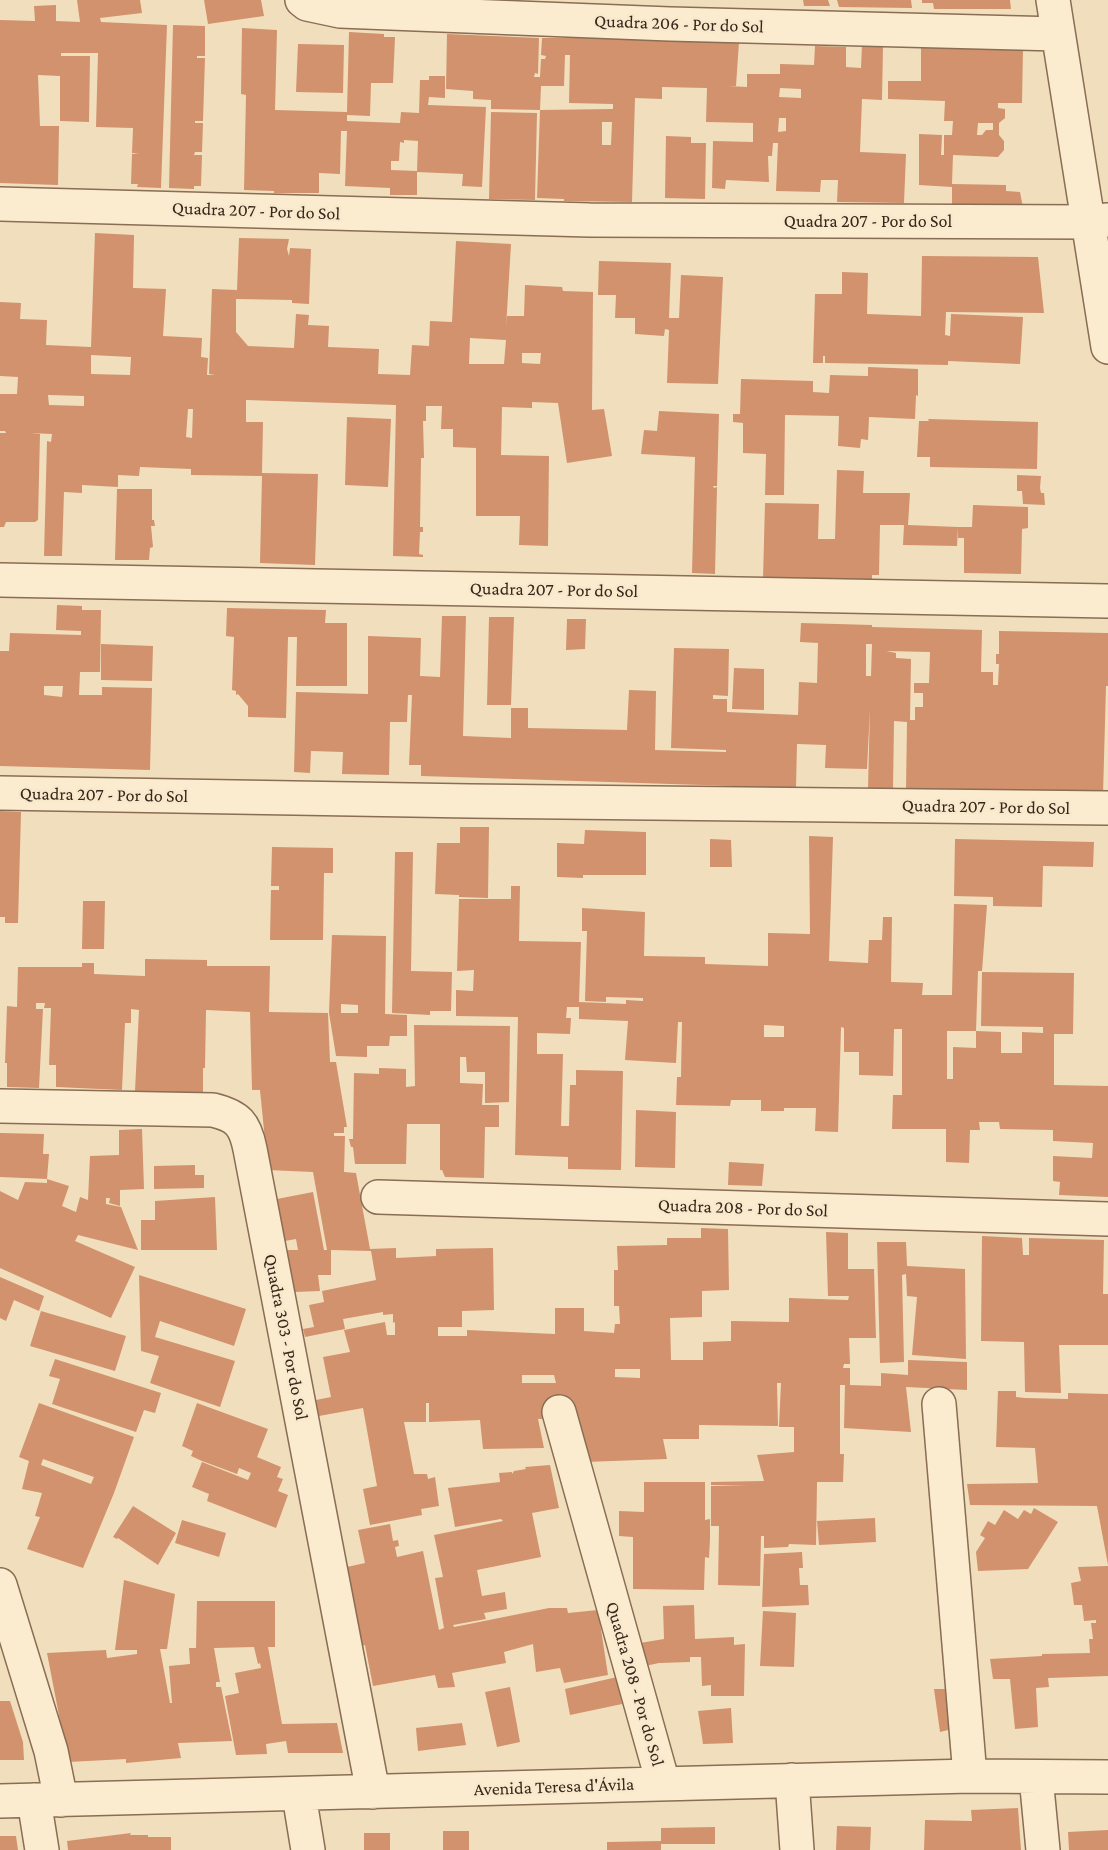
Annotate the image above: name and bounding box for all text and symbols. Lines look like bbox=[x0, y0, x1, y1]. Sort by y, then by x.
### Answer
street label: Quadra 206 - Por do Sol bbox=[594, 10, 764, 38]
street label: Quadra 207 - Por do Sol bbox=[172, 197, 340, 225]
street label: Quadra 207 - Por do Sol bbox=[784, 210, 952, 232]
street label: Quadra 207 - Por do Sol bbox=[470, 578, 638, 602]
street label: Quadra 207 - Por do Sol bbox=[20, 783, 188, 807]
street label: Quadra 207 - Por do Sol bbox=[902, 795, 1070, 819]
street label: Quadra 208 - Por do Sol bbox=[658, 1194, 828, 1222]
street label: Quadra 303 - Por do Sol bbox=[259, 1252, 313, 1422]
street label: Quadra 208 - Por do Sol bbox=[601, 1599, 669, 1769]
street label: Avenida Teresa d'Ávila bbox=[473, 1773, 635, 1801]

